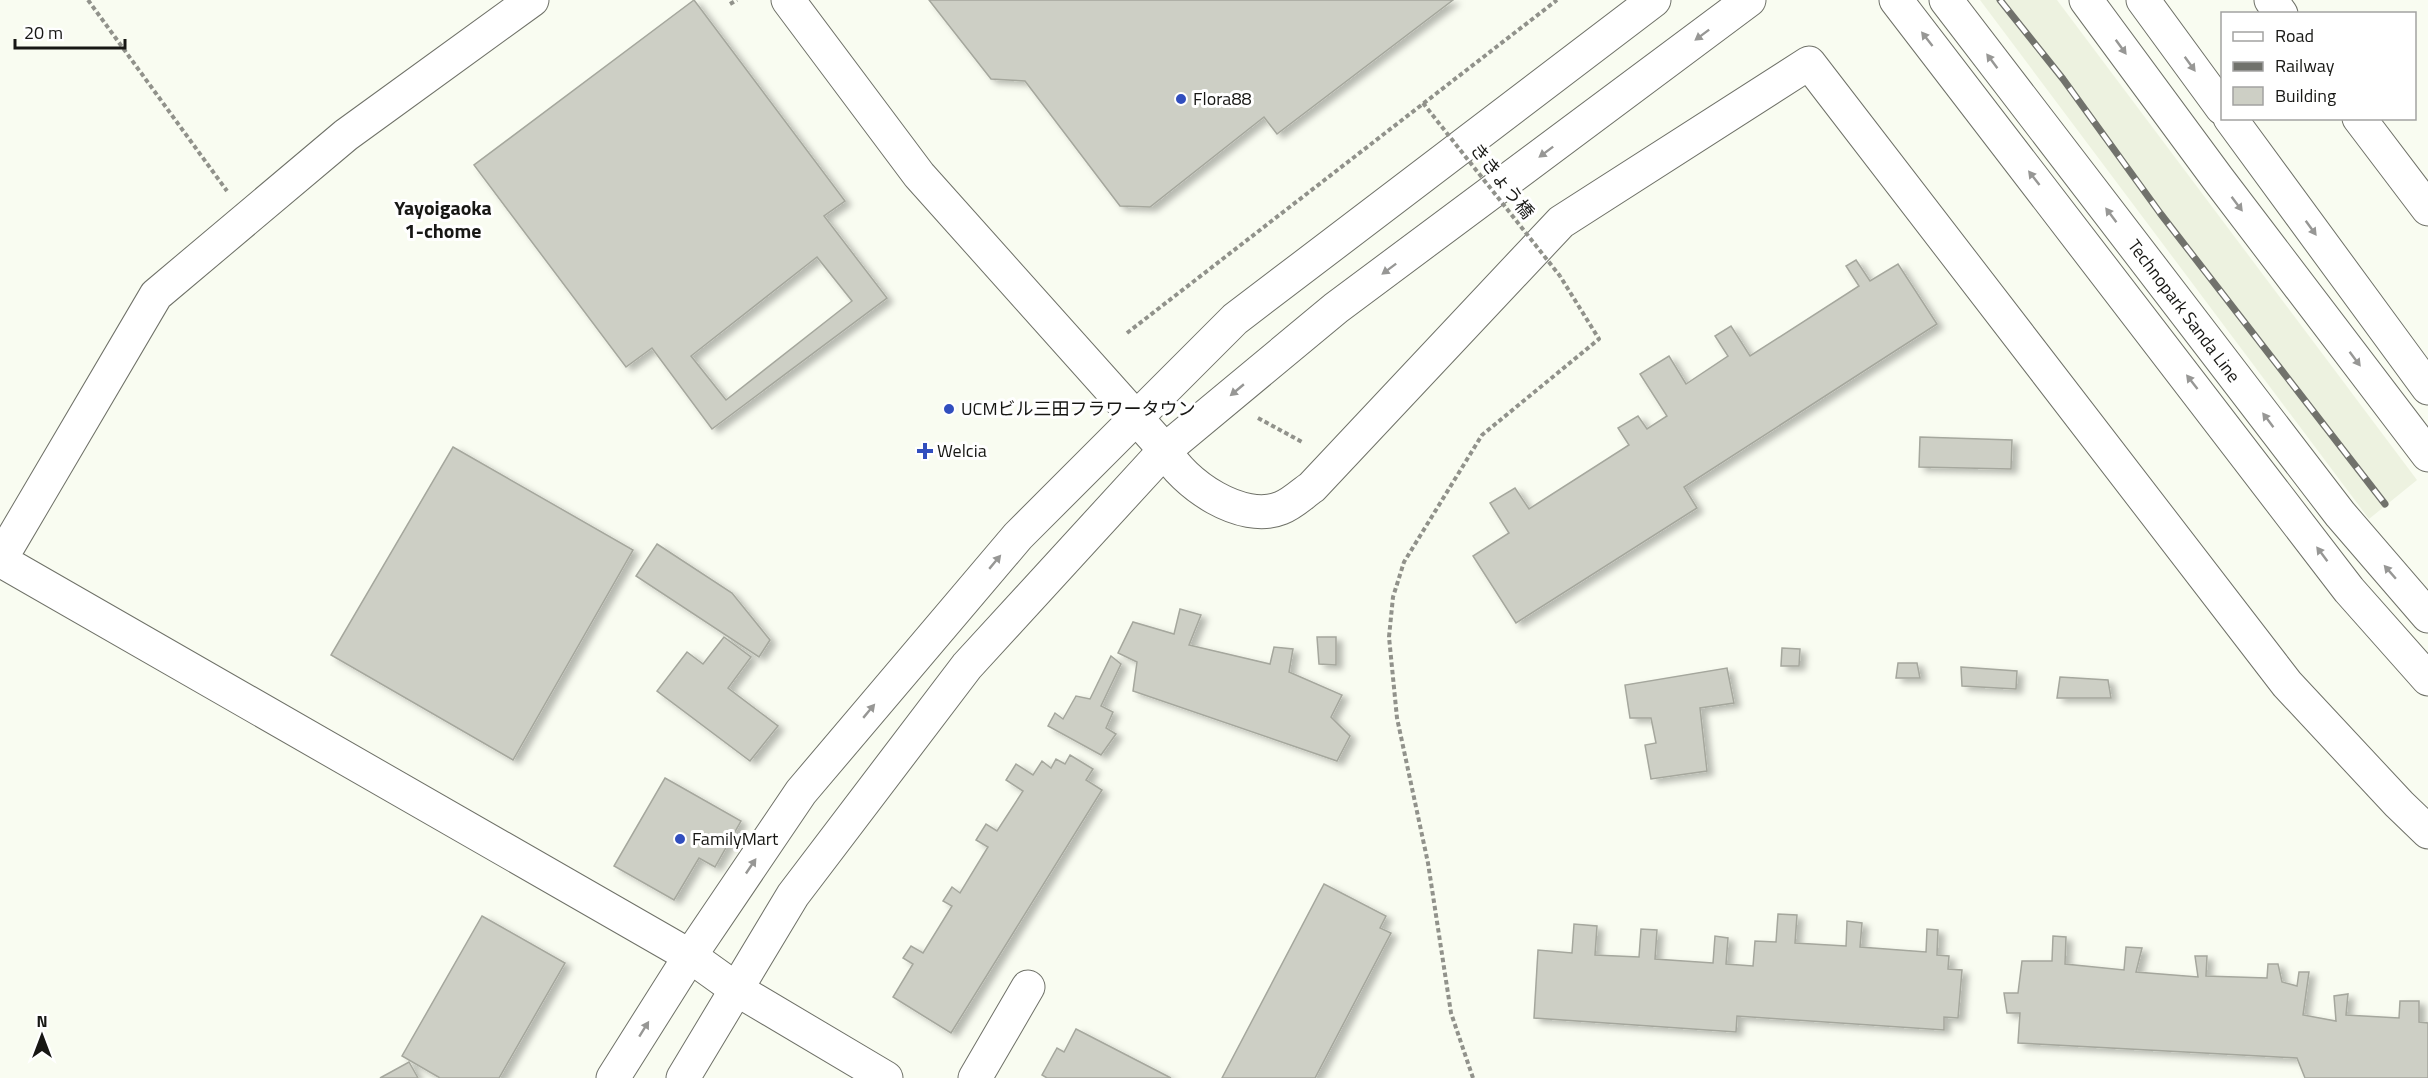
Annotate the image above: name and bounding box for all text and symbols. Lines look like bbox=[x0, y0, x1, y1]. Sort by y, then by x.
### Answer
scale bar bbox=[15, 12, 124, 50]
legend bbox=[2221, 12, 2416, 120]
text: 20 m bbox=[24, 19, 63, 46]
text: Road bbox=[2275, 22, 2314, 49]
one-way arrow bbox=[1694, 29, 1710, 41]
one-way arrow bbox=[1920, 31, 1933, 47]
one-way arrow bbox=[2114, 40, 2126, 55]
text: Railway bbox=[2275, 52, 2335, 79]
one-way arrow bbox=[1987, 53, 1999, 68]
one-way arrow bbox=[2184, 55, 2196, 71]
text: Building bbox=[2275, 82, 2336, 109]
place label: Flora88 bbox=[1193, 85, 1252, 112]
marker: Flora88 bbox=[1174, 92, 1188, 106]
street label: ききょう橋 bbox=[1464, 137, 1541, 224]
one-way arrow bbox=[1538, 145, 1553, 157]
one-way arrow bbox=[2028, 170, 2041, 186]
district label: Yayoigaoka 1-chome bbox=[394, 192, 492, 246]
one-way arrow bbox=[2230, 196, 2242, 211]
one-way arrow bbox=[2105, 208, 2117, 223]
one-way arrow bbox=[2305, 219, 2317, 235]
street label: Technopark Sanda Line bbox=[2122, 233, 2247, 388]
one-way arrow bbox=[1382, 262, 1397, 274]
one-way arrow bbox=[2349, 351, 2361, 367]
one-way arrow bbox=[2186, 375, 2198, 390]
one-way arrow bbox=[1230, 383, 1245, 396]
place label: UCMビル三田フラワータウン bbox=[961, 395, 1196, 422]
marker: UCMビル三田フラワータウン bbox=[942, 402, 956, 416]
one-way arrow bbox=[2261, 412, 2274, 428]
place label: Welcia bbox=[937, 437, 987, 464]
marker: Welcia bbox=[918, 444, 932, 458]
one-way arrow bbox=[2317, 547, 2329, 562]
one-way arrow bbox=[988, 555, 1001, 570]
one-way arrow bbox=[2384, 565, 2397, 580]
one-way arrow bbox=[862, 704, 875, 719]
place label: FamilyMart bbox=[692, 825, 779, 852]
marker: FamilyMart bbox=[673, 832, 687, 846]
one-way arrow bbox=[745, 858, 757, 874]
north arrow bbox=[12, 1006, 72, 1066]
text: N bbox=[36, 1009, 48, 1033]
one-way arrow bbox=[638, 1020, 649, 1037]

